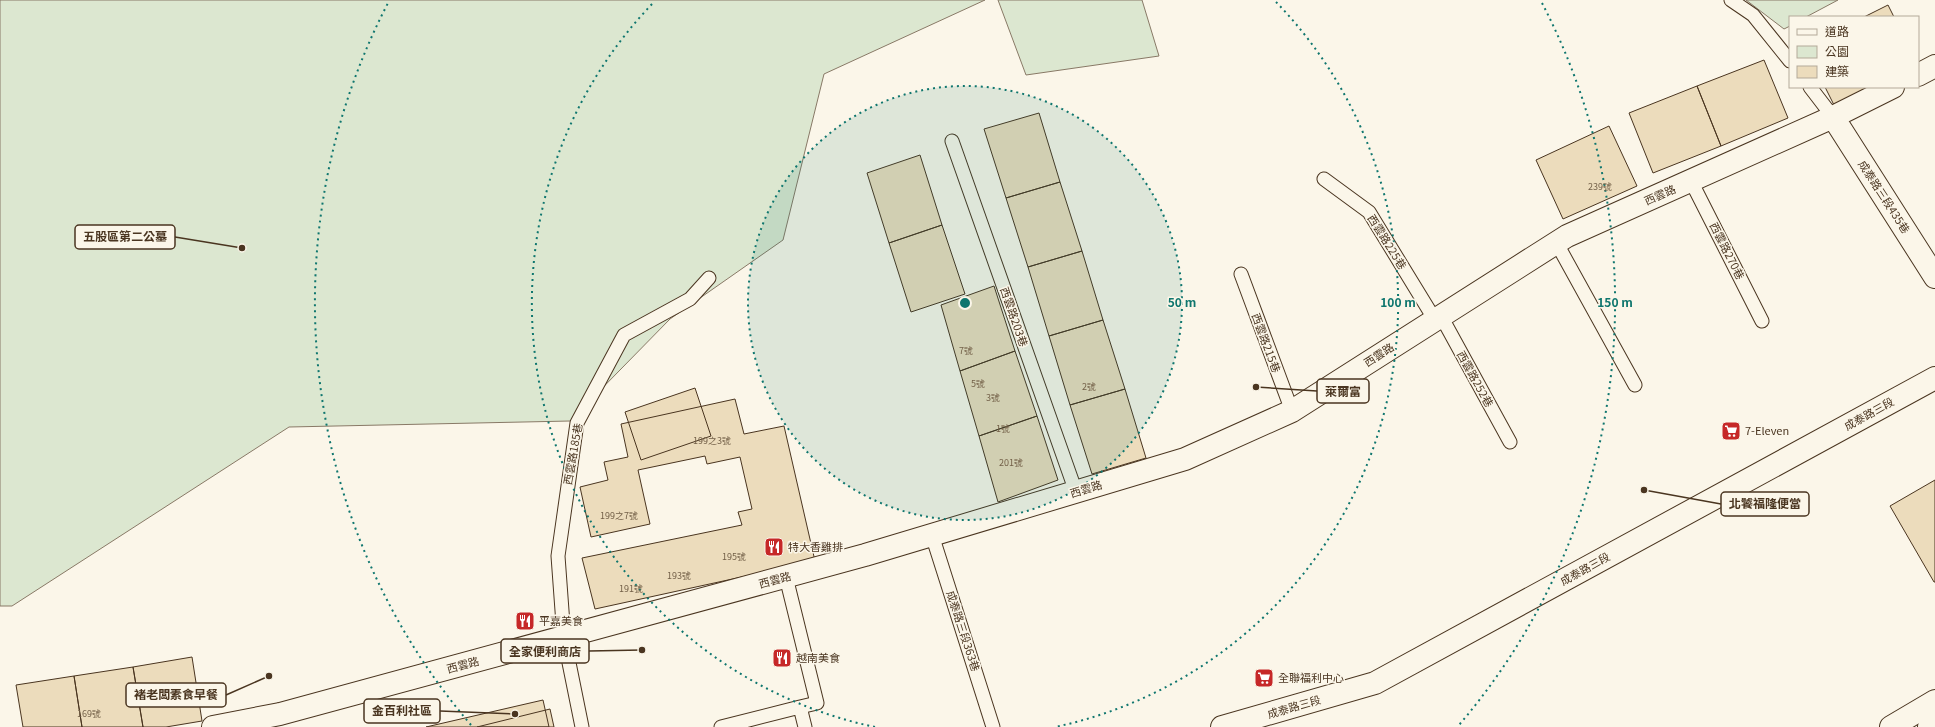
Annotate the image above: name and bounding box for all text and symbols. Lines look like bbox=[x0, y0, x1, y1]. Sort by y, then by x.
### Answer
legend bbox=[1789, 16, 1919, 88]
text: 道路 bbox=[1825, 22, 1849, 39]
text: 公園 bbox=[1825, 42, 1849, 59]
text: 建築 bbox=[1825, 62, 1849, 79]
street label: 成泰路三段435巷 bbox=[1855, 157, 1915, 236]
house number: 239號 bbox=[1588, 180, 1612, 193]
street label: 西雲路 bbox=[1641, 180, 1678, 208]
street label: 西雲路225巷 bbox=[1365, 211, 1411, 272]
street label: 西雲路270巷 bbox=[1707, 219, 1749, 282]
callout: 五股區第二公墓 bbox=[75, 225, 175, 249]
text: 五股區第二公墓 bbox=[83, 227, 167, 244]
street label: 西雲路203巷 bbox=[997, 285, 1033, 349]
text: 50 m bbox=[1168, 293, 1196, 310]
text: 100 m bbox=[1380, 293, 1416, 310]
text: 150 m bbox=[1597, 293, 1633, 310]
centre of rings bbox=[958, 296, 972, 310]
street label: 西雲路215巷 bbox=[1249, 311, 1285, 375]
street label: 西雲路 bbox=[1360, 338, 1397, 370]
house number: 7號 bbox=[959, 344, 973, 357]
street label: 西雲路252巷 bbox=[1454, 347, 1498, 410]
house number: 5號 bbox=[971, 377, 985, 390]
callout: 萊爾富 bbox=[1317, 379, 1369, 403]
house number: 2號 bbox=[1082, 380, 1096, 393]
text: 萊爾富 bbox=[1325, 382, 1361, 399]
house number: 3號 bbox=[986, 391, 1000, 404]
street label: 成泰路三段 bbox=[1841, 393, 1896, 433]
supermarket icon: 7-Eleven bbox=[1720, 420, 1742, 442]
street label: 西雲路185巷 bbox=[559, 422, 585, 486]
house number: 1號 bbox=[996, 422, 1010, 435]
place label: 7-Eleven bbox=[1745, 422, 1789, 438]
house number: 199之3號 bbox=[693, 434, 731, 447]
house number: 201號 bbox=[999, 456, 1023, 469]
street label: 西雲路 bbox=[1068, 476, 1104, 501]
callout: 北饕福隆便當 bbox=[1721, 492, 1809, 516]
text: 北饕福隆便當 bbox=[1729, 494, 1801, 511]
house number: 199之7號 bbox=[600, 509, 638, 522]
restaurant icon: 特大香雞排 bbox=[763, 536, 785, 558]
place label: 特大香雞排 bbox=[788, 538, 843, 554]
street label: 成泰路三段 bbox=[1557, 548, 1612, 588]
house number: 195號 bbox=[722, 550, 746, 563]
street label: 西雲路 bbox=[757, 567, 793, 591]
house number: 193號 bbox=[667, 569, 691, 582]
house number: 191號 bbox=[619, 582, 643, 595]
street label: 成泰路三段363巷 bbox=[943, 588, 985, 673]
restaurant icon: 平嘉美食 bbox=[514, 610, 536, 632]
place label: 平嘉美食 bbox=[539, 612, 583, 628]
callout: 全家便利商店 bbox=[501, 639, 589, 663]
text: 全家便利商店 bbox=[509, 642, 581, 659]
restaurant icon: 越南美食 bbox=[771, 647, 793, 669]
place label: 越南美食 bbox=[796, 649, 840, 665]
street label: 西雲路 bbox=[445, 652, 481, 676]
supermarket icon: 全聯福利中心 bbox=[1253, 667, 1275, 689]
place label: 全聯福利中心 bbox=[1278, 669, 1344, 685]
callout: 褚老闆素食早餐 bbox=[126, 683, 226, 707]
text: 褚老闆素食早餐 bbox=[134, 685, 218, 702]
street label: 成泰路三段 bbox=[1265, 691, 1322, 721]
callout: 金百利社區 bbox=[364, 699, 440, 723]
text: 金百利社區 bbox=[372, 701, 432, 718]
house number: 169號 bbox=[77, 707, 101, 720]

